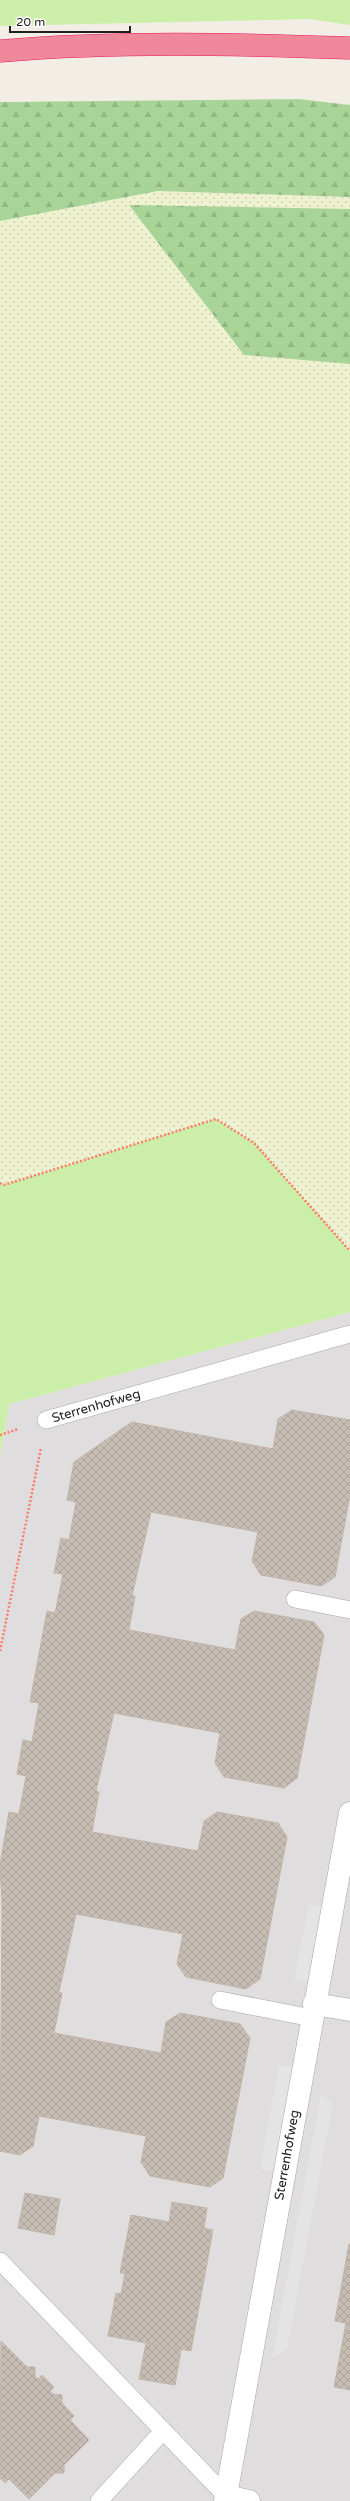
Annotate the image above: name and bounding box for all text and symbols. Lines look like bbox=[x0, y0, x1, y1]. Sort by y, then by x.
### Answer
scale bar bbox=[10, 8, 130, 34]
text: 20 m bbox=[16, 15, 45, 29]
street label: Sterrenhofweg bbox=[50, 1386, 142, 1426]
street label: Sterrenhofweg bbox=[271, 2109, 303, 2201]

